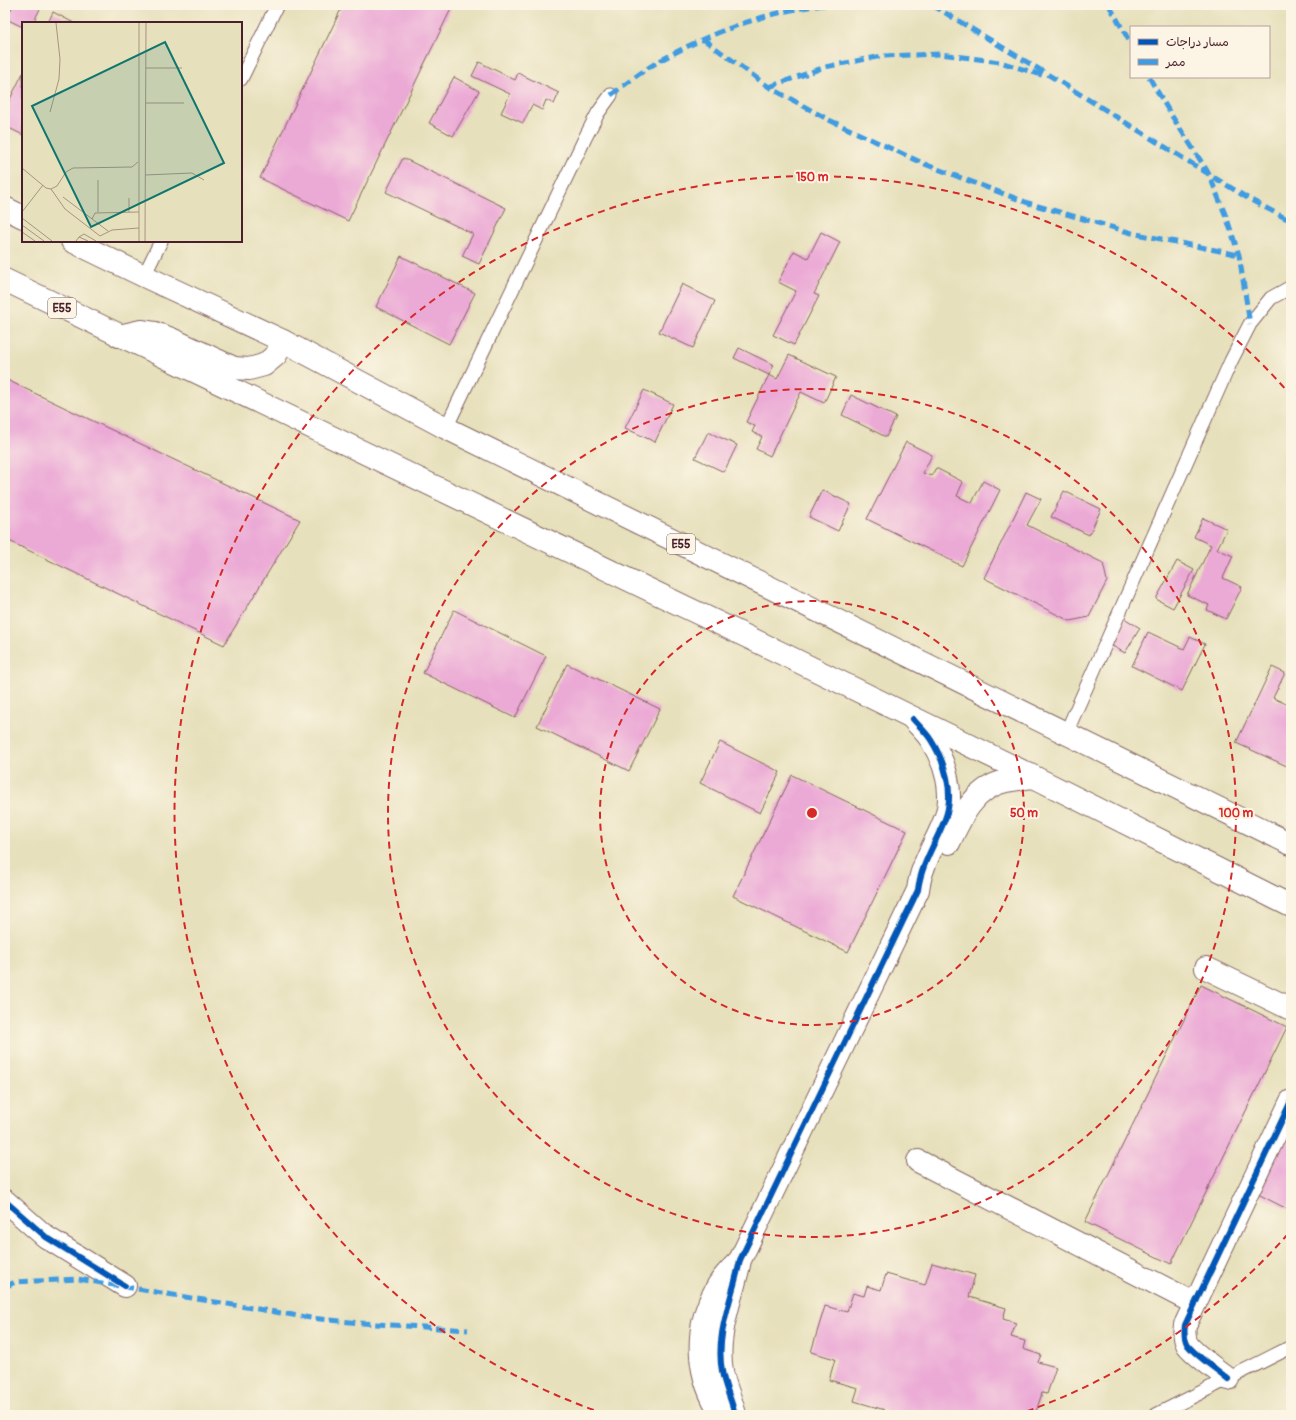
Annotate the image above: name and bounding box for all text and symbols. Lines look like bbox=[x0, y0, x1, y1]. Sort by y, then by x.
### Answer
inset map bbox=[22, 22, 242, 242]
legend bbox=[1130, 26, 1270, 78]
text: مسار دراجات bbox=[1166, 35, 1229, 50]
text: ممر bbox=[1165, 55, 1185, 70]
text: 150 m bbox=[796, 170, 829, 185]
road number: E55 bbox=[48, 298, 76, 318]
road number: E55 bbox=[667, 534, 695, 554]
centre of rings bbox=[805, 806, 819, 820]
text: 50 m bbox=[1010, 806, 1038, 821]
text: 100 m bbox=[1219, 806, 1254, 821]

